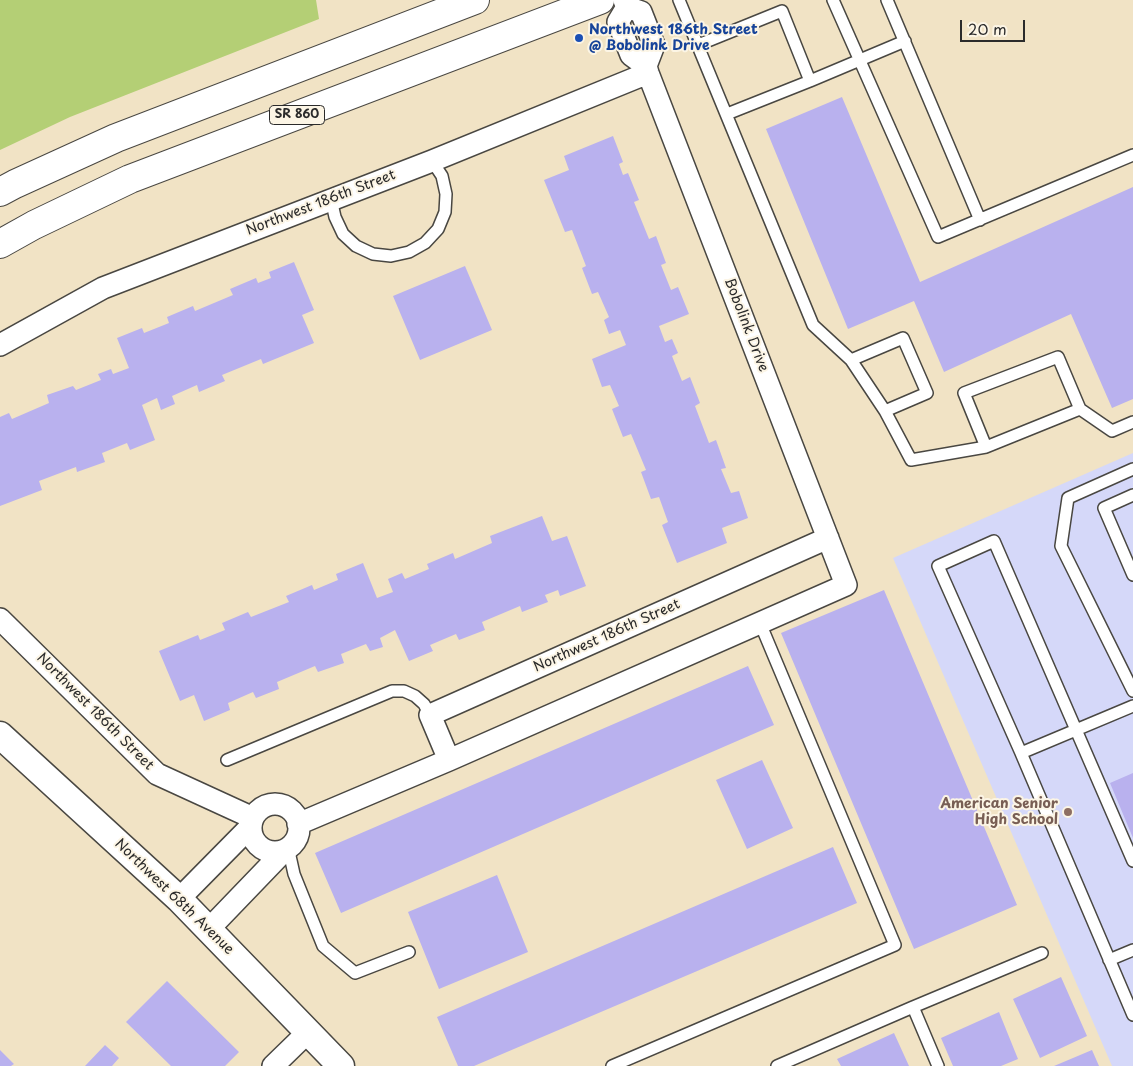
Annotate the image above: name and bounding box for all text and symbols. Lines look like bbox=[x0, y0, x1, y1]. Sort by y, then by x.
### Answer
scale bar bbox=[963, 10, 1028, 42]
text: 20 m bbox=[968, 17, 1007, 40]
place label: Northwest 186th Street @ Bobolink Drive bbox=[589, 22, 758, 54]
marker: Northwest 186th Street @ Bobolink Drive bbox=[573, 32, 585, 44]
road number: SR 860 bbox=[270, 106, 324, 124]
street label: Northwest 186th Street bbox=[244, 167, 398, 239]
street label: Bobolink Drive bbox=[720, 276, 772, 374]
street label: Northwest 186th Street bbox=[531, 596, 683, 676]
street label: Northwest 186th Street bbox=[33, 650, 157, 774]
place label: American Senior High School bbox=[940, 796, 1058, 829]
marker: American Senior High School bbox=[1062, 806, 1074, 818]
street label: Northwest 68th Avenue bbox=[111, 836, 237, 958]

